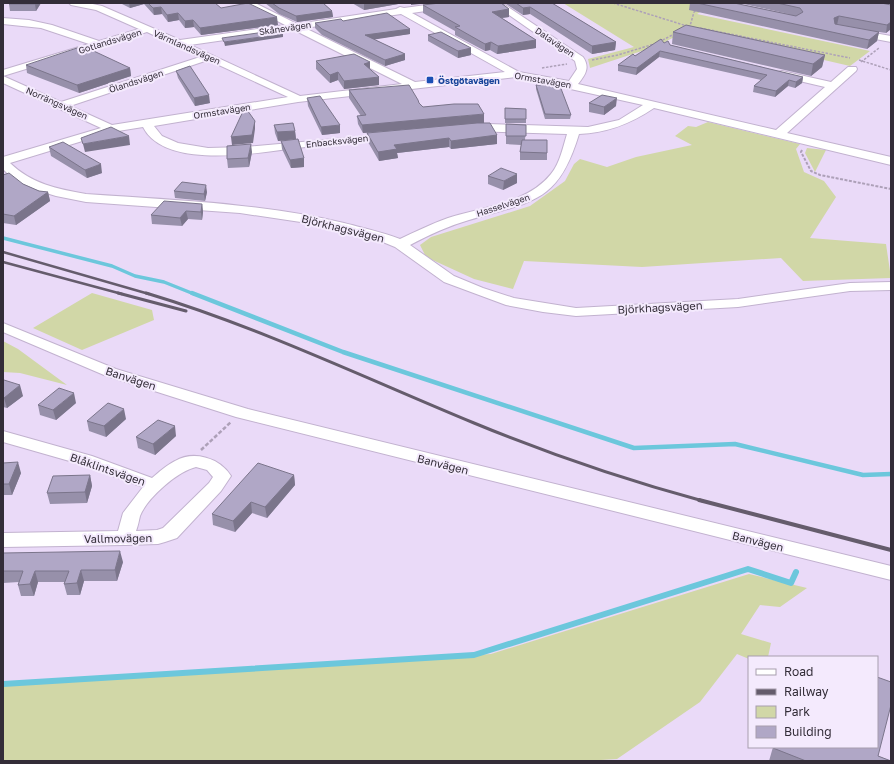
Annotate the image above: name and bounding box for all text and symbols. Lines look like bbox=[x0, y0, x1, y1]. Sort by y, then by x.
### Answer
street label: Skånevägen bbox=[258, 19, 312, 37]
street label: Dalavägen bbox=[533, 25, 577, 59]
street label: Gotlandsvägen bbox=[77, 26, 143, 56]
street label: Värmlandsvägen bbox=[152, 27, 222, 67]
street label: Ölandsvägen bbox=[107, 67, 165, 95]
street label: Ormstavägen bbox=[514, 70, 572, 90]
marker: Östgötavägen bbox=[425, 75, 435, 85]
place label: Östgötavägen bbox=[438, 75, 500, 86]
street label: Norrängsvägen bbox=[24, 84, 90, 122]
street label: Ormstavägen bbox=[193, 101, 251, 121]
street label: Enbacksvägen bbox=[305, 132, 369, 150]
street label: Hasselvägen bbox=[475, 191, 531, 219]
street label: Björkhagsvägen bbox=[300, 211, 386, 245]
street label: Björkhagsvägen bbox=[617, 298, 703, 316]
street label: Banvägen bbox=[104, 364, 158, 392]
street label: Blåklintsvägen bbox=[69, 450, 147, 488]
street label: Banvägen bbox=[416, 451, 470, 477]
street label: Banvägen bbox=[731, 528, 785, 554]
street label: Vallmovägen bbox=[84, 531, 152, 545]
legend bbox=[748, 656, 878, 748]
text: Road bbox=[784, 664, 813, 679]
text: Railway bbox=[784, 684, 829, 699]
text: Park bbox=[784, 704, 810, 719]
text: Building bbox=[784, 724, 832, 739]

